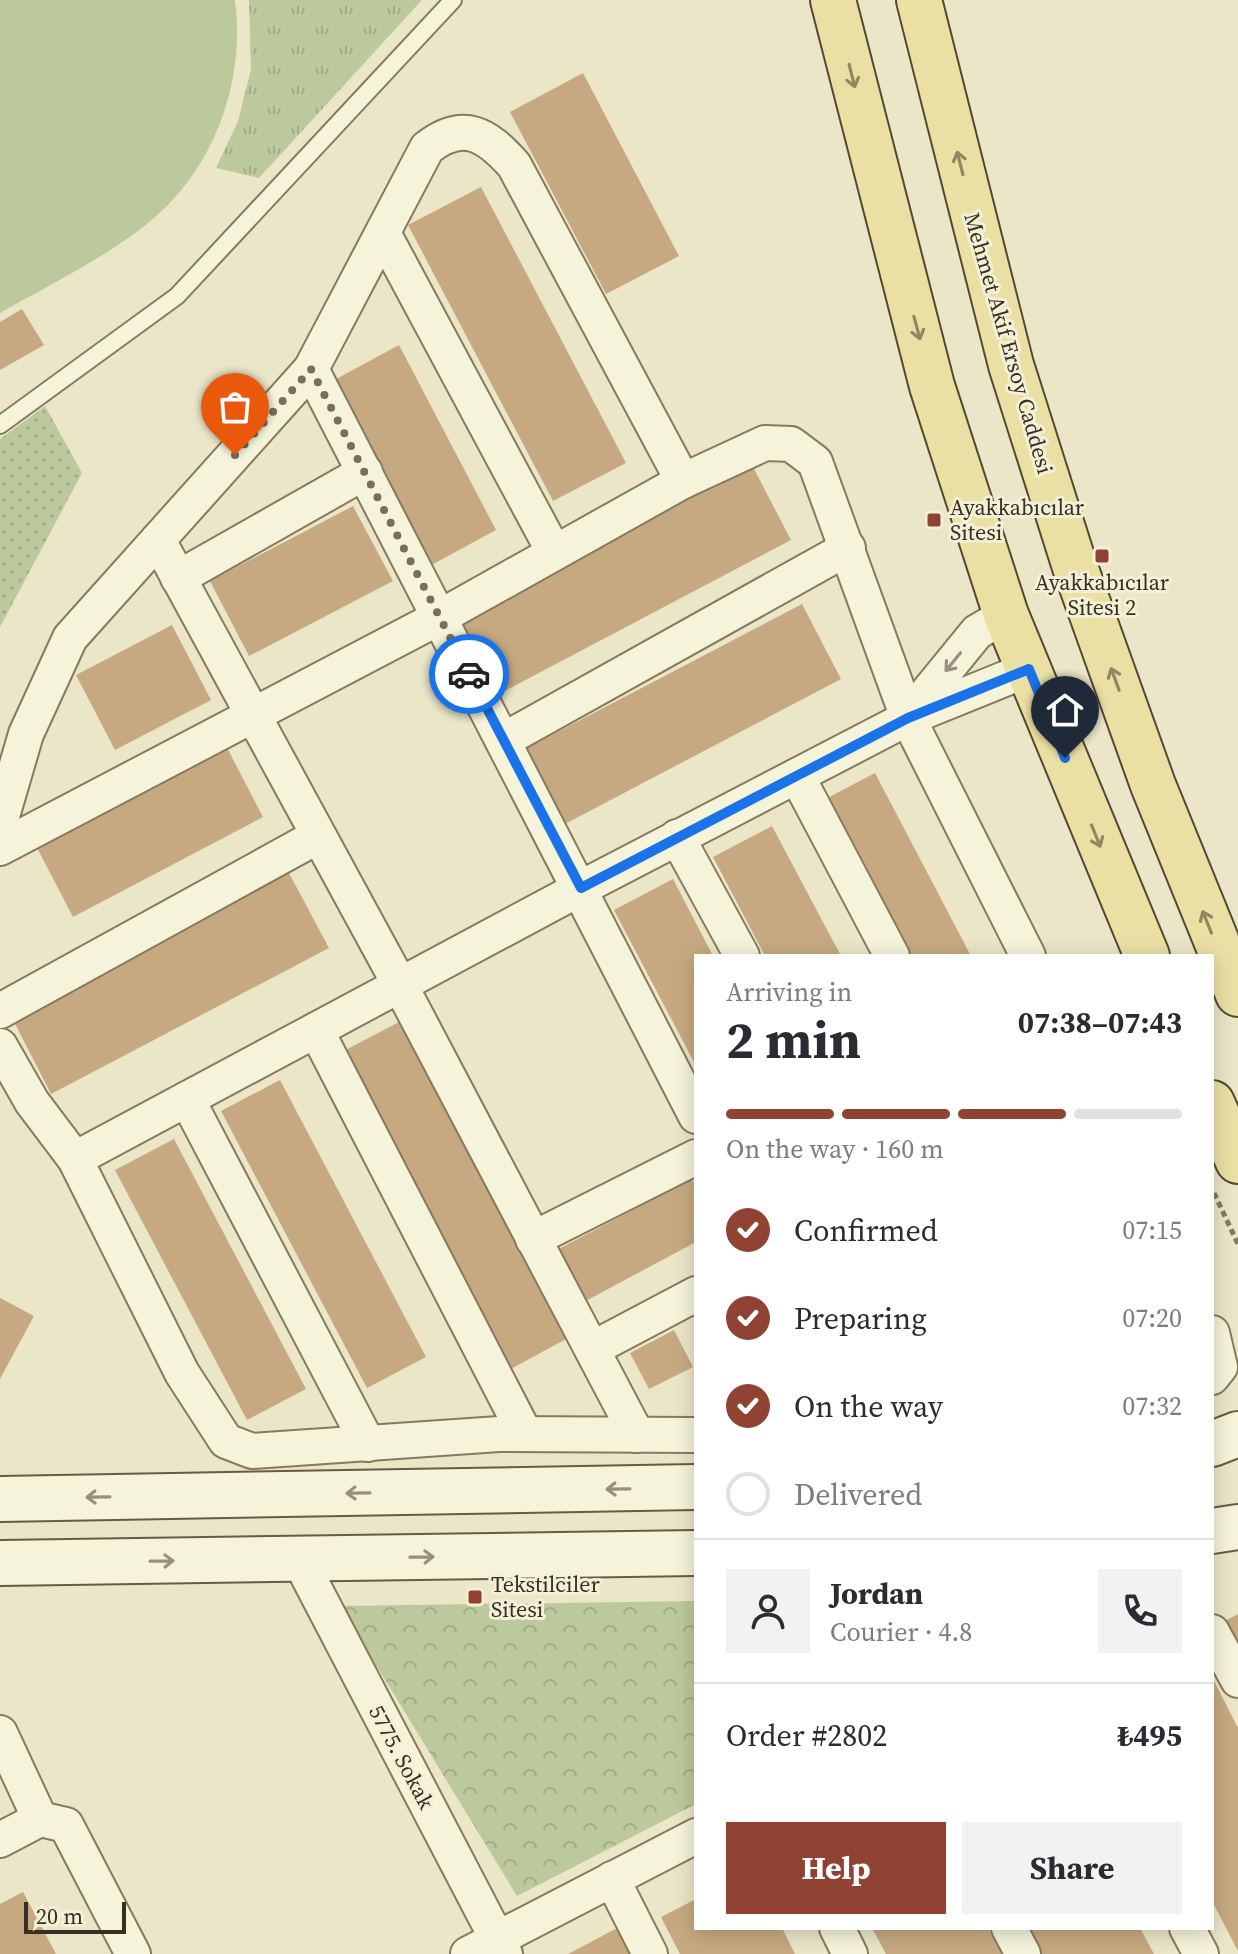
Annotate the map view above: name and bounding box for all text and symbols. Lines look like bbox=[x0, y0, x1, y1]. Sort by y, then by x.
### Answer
one-way arrow bbox=[845, 62, 860, 88]
one-way arrow bbox=[951, 150, 966, 176]
street label: Mehmet Akif Ersoy Caddesi bbox=[957, 209, 1061, 477]
one-way arrow bbox=[910, 314, 925, 340]
pin bbox=[201, 373, 269, 455]
icon: bag bbox=[213, 385, 257, 429]
place label: Ayakkabıcılar Sitesi bbox=[950, 492, 1085, 547]
marker: Ayakkabıcılar Sitesi bbox=[925, 511, 943, 529]
marker: Ayakkabıcılar Sitesi 2 bbox=[1093, 547, 1111, 565]
place label: Ayakkabıcılar Sitesi 2 bbox=[1035, 567, 1170, 622]
courier bbox=[429, 634, 509, 714]
one-way arrow bbox=[944, 651, 962, 672]
icon: car bbox=[447, 652, 491, 696]
one-way arrow bbox=[1107, 668, 1121, 692]
pin bbox=[1031, 676, 1099, 758]
icon: home bbox=[1043, 688, 1087, 732]
one-way arrow bbox=[1090, 823, 1105, 848]
one-way arrow bbox=[1199, 910, 1214, 935]
text: Arriving in bbox=[726, 974, 852, 1010]
text: 07:38–07:43 bbox=[1018, 1002, 1182, 1043]
text: 2 min bbox=[726, 1004, 861, 1075]
text: On the way · 160 m bbox=[726, 1131, 944, 1167]
icon: check bbox=[726, 1208, 770, 1252]
text: Confirmed bbox=[794, 1210, 938, 1251]
text: 07:15 bbox=[1122, 1212, 1182, 1248]
icon: check bbox=[726, 1296, 770, 1340]
text: Preparing bbox=[794, 1298, 927, 1339]
text: 07:20 bbox=[1122, 1300, 1182, 1336]
icon: check bbox=[726, 1384, 770, 1428]
text: On the way bbox=[794, 1386, 943, 1427]
text: 07:32 bbox=[1122, 1388, 1182, 1424]
text: Delivered bbox=[794, 1474, 922, 1515]
one-way arrow bbox=[605, 1481, 632, 1497]
one-way arrow bbox=[345, 1486, 372, 1501]
one-way arrow bbox=[85, 1490, 112, 1505]
one-way arrow bbox=[408, 1549, 435, 1565]
one-way arrow bbox=[148, 1553, 175, 1569]
place label: Tekstilciler Sitesi bbox=[491, 1569, 600, 1624]
button: person bbox=[726, 1569, 810, 1653]
button: phone bbox=[1098, 1569, 1182, 1653]
text: Jordan bbox=[830, 1573, 923, 1614]
marker: Tekstilciler Sitesi bbox=[466, 1588, 484, 1606]
text: Courier · 4.8 bbox=[830, 1614, 972, 1650]
street label: 5775. Sokak bbox=[362, 1700, 442, 1815]
text: Order #2802 bbox=[726, 1715, 887, 1756]
text: ₺495 bbox=[1117, 1715, 1182, 1756]
button: Help bbox=[726, 1822, 946, 1914]
button: Share bbox=[962, 1822, 1182, 1914]
scale bar bbox=[24, 1898, 126, 1934]
text: 20 m bbox=[36, 1901, 83, 1931]

